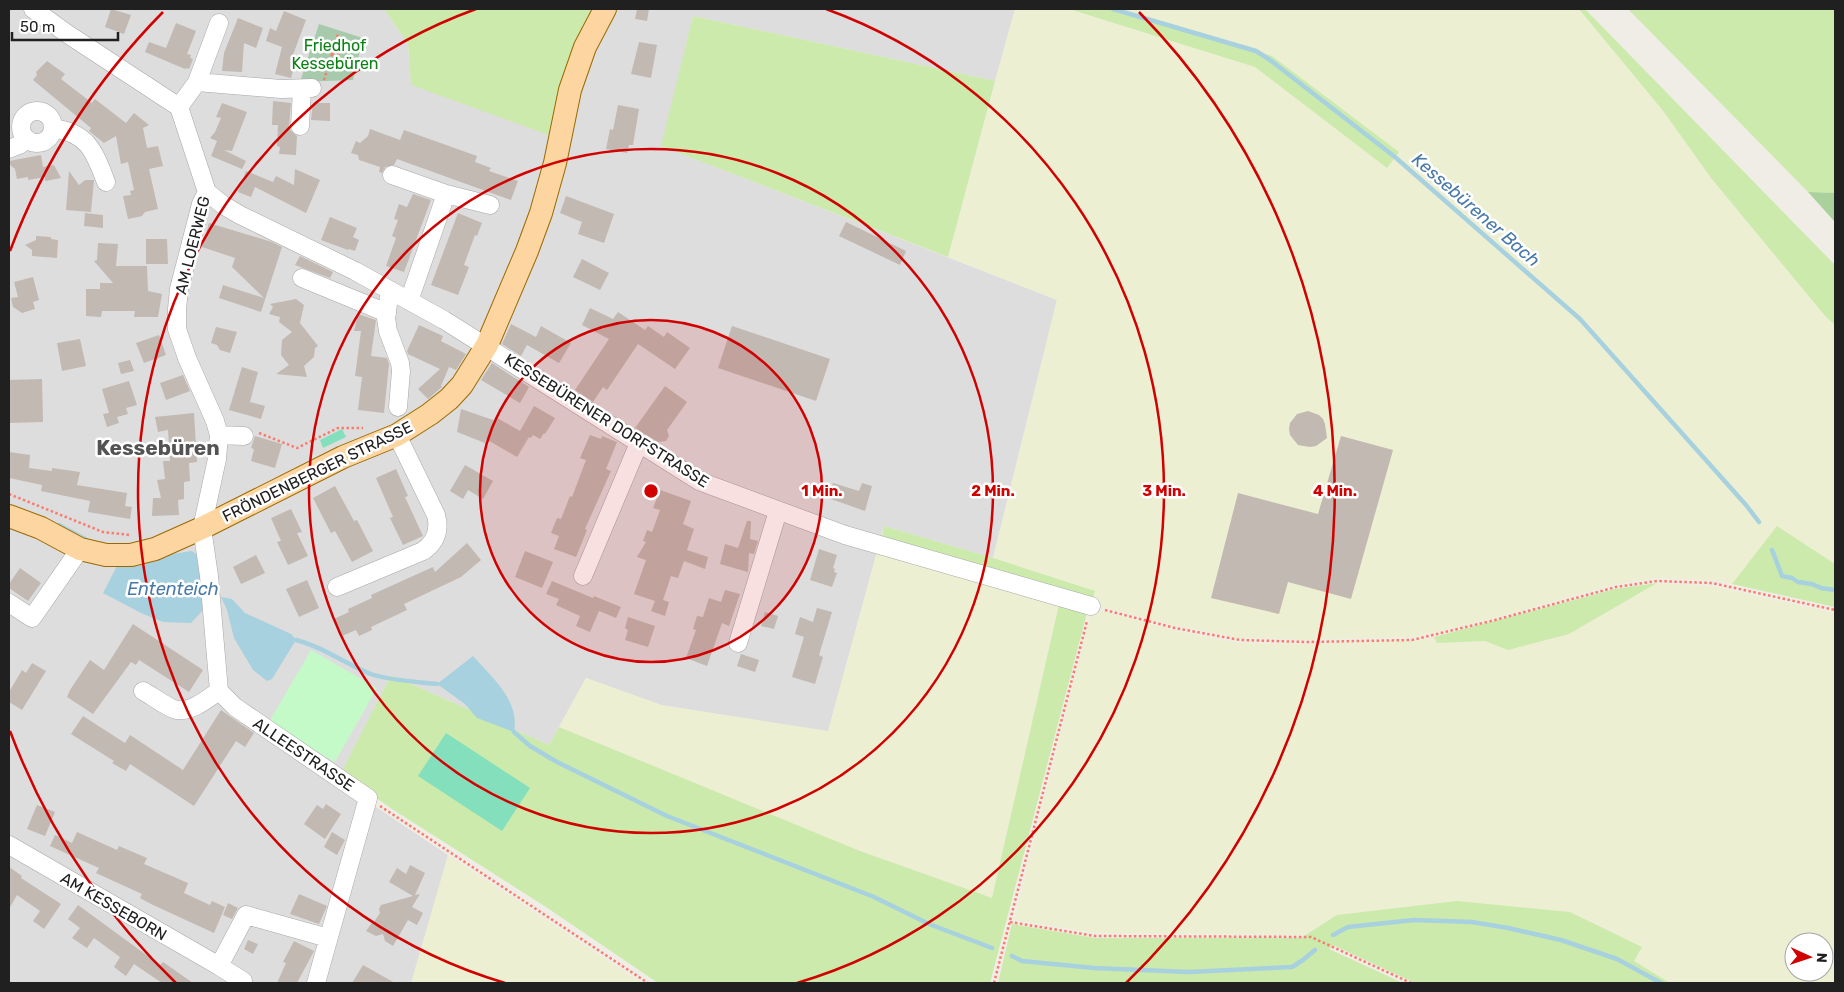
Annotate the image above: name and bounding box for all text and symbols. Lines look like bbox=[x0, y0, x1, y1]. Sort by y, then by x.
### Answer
scale bar bbox=[12, 10, 119, 42]
text: 50 m bbox=[20, 18, 55, 36]
park label: Friedhof Kessebüren bbox=[291, 36, 379, 73]
water label: Kessebürener Bach bbox=[1408, 148, 1544, 272]
street label: AM LOERWEG bbox=[171, 194, 214, 296]
street label: KESSEBÜRENER DORFSTRASSE bbox=[501, 349, 712, 491]
street label: FRÖNDENBERGER STRASSE bbox=[219, 417, 415, 526]
district label: Kessebüren bbox=[96, 435, 220, 460]
centre of rings bbox=[642, 482, 660, 500]
text: 1 Min. bbox=[801, 482, 843, 500]
text: 2 Min. bbox=[971, 482, 1015, 500]
text: 3 Min. bbox=[1142, 482, 1186, 500]
text: 4 Min. bbox=[1313, 482, 1357, 500]
water label: Ententeich bbox=[127, 578, 219, 600]
street label: ALLEESTRASSE bbox=[250, 714, 358, 795]
street label: AM KESSEBORN bbox=[57, 868, 170, 945]
north arrow bbox=[1784, 932, 1834, 982]
text: N bbox=[1813, 952, 1830, 963]

